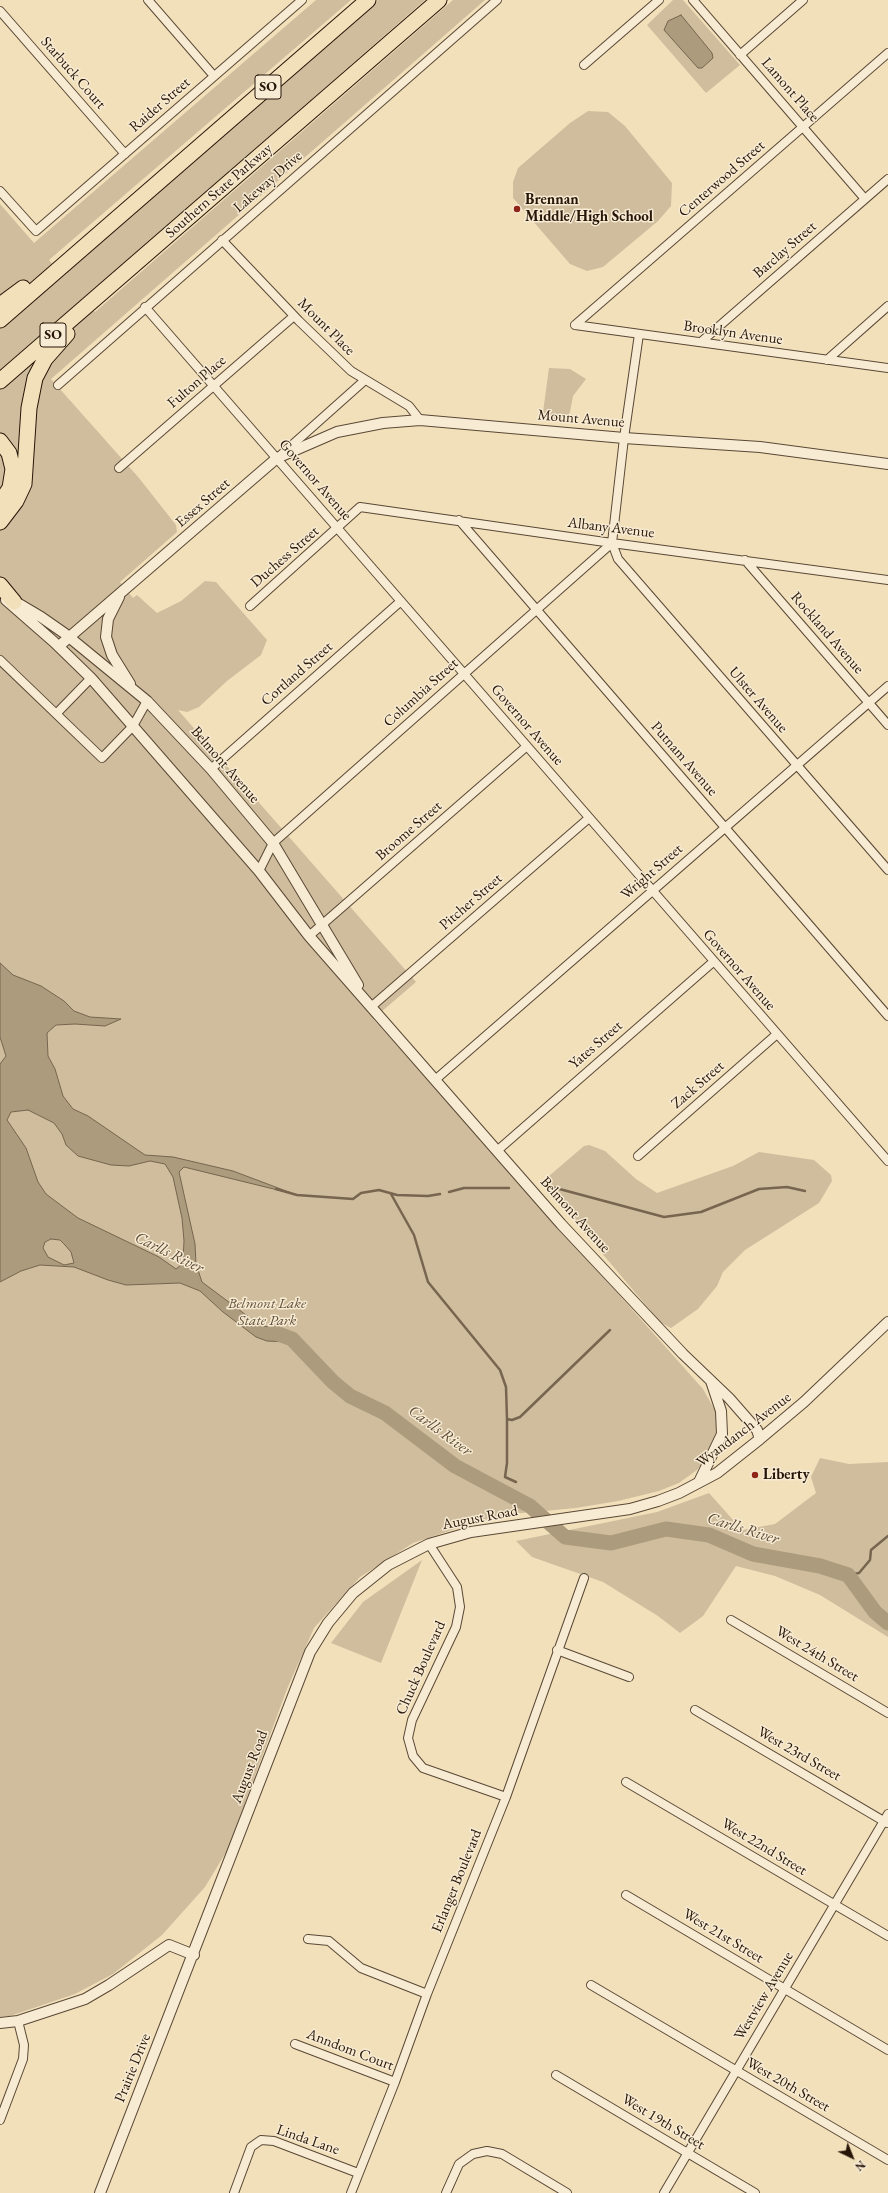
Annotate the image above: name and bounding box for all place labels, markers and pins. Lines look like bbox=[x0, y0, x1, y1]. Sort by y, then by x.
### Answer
place label: Brennan Middle/High School bbox=[525, 191, 653, 226]
marker: Brennan Middle/High School bbox=[512, 204, 522, 214]
place label: Liberty bbox=[763, 1466, 810, 1484]
marker: Liberty bbox=[750, 1470, 760, 1480]

